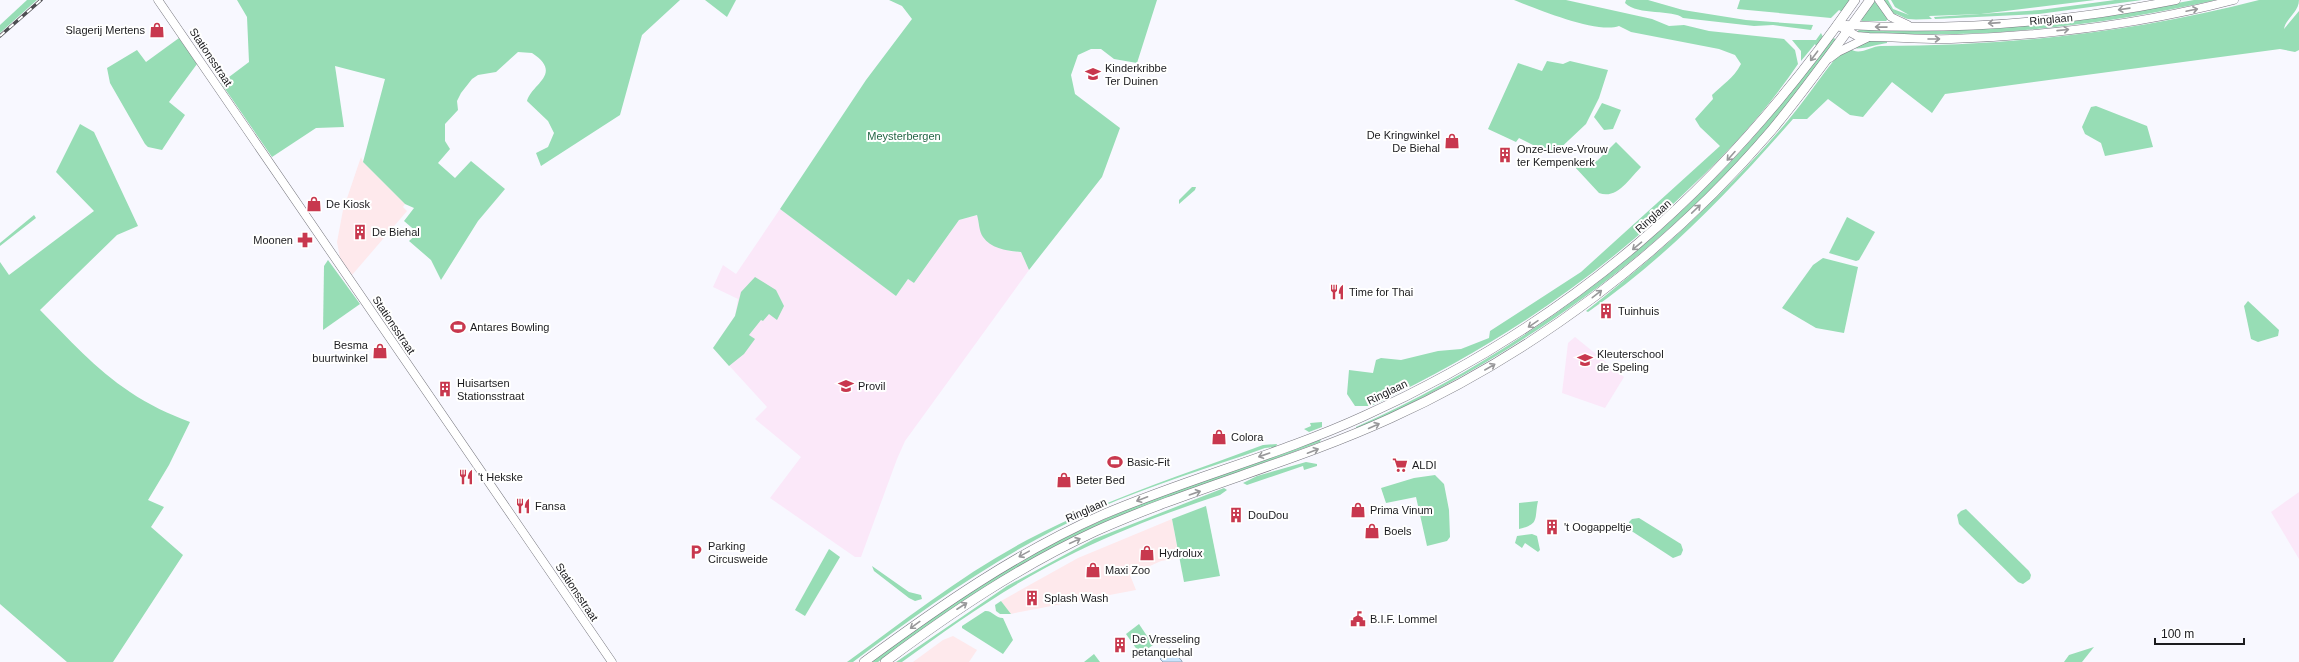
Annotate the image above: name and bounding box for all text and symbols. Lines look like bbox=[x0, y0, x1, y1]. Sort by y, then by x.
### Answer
one-way arrow bbox=[2118, 5, 2131, 13]
one-way arrow bbox=[2185, 5, 2198, 13]
street label: Ringlaan bbox=[2029, 11, 2073, 27]
one-way arrow bbox=[1988, 20, 2001, 27]
shop icon: Slagerij Mertens bbox=[148, 21, 166, 39]
one-way arrow bbox=[1875, 23, 1888, 31]
place label: Slagerij Mertens bbox=[66, 24, 145, 36]
street label: Stationsstraat bbox=[187, 26, 235, 88]
one-way arrow bbox=[2056, 27, 2069, 34]
one-way arrow bbox=[1927, 35, 1940, 43]
one-way arrow bbox=[1810, 51, 1818, 62]
place label: Kinderkribbe Ter Duinen bbox=[1105, 62, 1167, 87]
school or university icon: Kinderkribbe Ter Duinen bbox=[1084, 65, 1102, 83]
place label: De Kringwinkel De Biehal bbox=[1367, 129, 1440, 154]
park label: Meysterbergen bbox=[867, 130, 941, 142]
shop icon: De Kringwinkel De Biehal bbox=[1443, 132, 1461, 150]
place label: Onze-Lieve-Vrouw ter Kempenkerk bbox=[1517, 143, 1608, 168]
building icon: Onze-Lieve-Vrouw ter Kempenkerk bbox=[1496, 146, 1514, 164]
one-way arrow bbox=[1726, 151, 1736, 161]
shop icon: De Kiosk bbox=[305, 195, 323, 213]
street label: Ringlaan bbox=[1633, 197, 1673, 235]
place label: De Kiosk bbox=[326, 198, 371, 210]
one-way arrow bbox=[1691, 204, 1701, 214]
building icon: De Biehal bbox=[351, 223, 369, 241]
place label: De Biehal bbox=[372, 226, 420, 238]
pharmacy icon: Moonen bbox=[296, 231, 314, 249]
place label: Moonen bbox=[253, 234, 293, 246]
one-way arrow bbox=[1632, 241, 1642, 250]
restaurant icon: Time for Thai bbox=[1328, 283, 1346, 301]
place label: Time for Thai bbox=[1349, 286, 1413, 298]
one-way arrow bbox=[1592, 290, 1603, 299]
street label: Stationsstraat bbox=[370, 294, 418, 356]
building icon: Tuinhuis bbox=[1597, 302, 1615, 320]
place label: Tuinhuis bbox=[1618, 305, 1660, 317]
sports icon: Antares Bowling bbox=[449, 318, 467, 336]
one-way arrow bbox=[1528, 320, 1539, 328]
place label: Antares Bowling bbox=[470, 321, 550, 333]
place label: Besma buurtwinkel bbox=[312, 339, 369, 364]
shop icon: Besma buurtwinkel bbox=[371, 342, 389, 360]
place label: Kleuterschool de Speling bbox=[1597, 348, 1664, 373]
school or university icon: Kleuterschool de Speling bbox=[1576, 351, 1594, 369]
one-way arrow bbox=[1483, 362, 1495, 370]
place label: Huisartsen Stationsstraat bbox=[457, 377, 524, 402]
school or university icon: Provil bbox=[837, 377, 855, 395]
street label: Ringlaan bbox=[1365, 377, 1409, 407]
building icon: Huisartsen Stationsstraat bbox=[436, 380, 454, 398]
place label: Provil bbox=[858, 380, 886, 392]
one-way arrow bbox=[1368, 422, 1380, 429]
shop icon: Colora bbox=[1210, 428, 1228, 446]
place label: Colora bbox=[1231, 431, 1264, 443]
one-way arrow bbox=[1306, 447, 1318, 455]
one-way arrow bbox=[1258, 452, 1270, 460]
sports icon: Basic-Fit bbox=[1106, 453, 1124, 471]
place label: Basic-Fit bbox=[1127, 456, 1170, 468]
supermarket icon: ALDI bbox=[1391, 456, 1409, 474]
place label: ALDI bbox=[1412, 459, 1436, 471]
restaurant icon: 't Hekske bbox=[457, 468, 475, 486]
place label: 't Hekske bbox=[478, 471, 523, 483]
shop icon: Beter Bed bbox=[1055, 471, 1073, 489]
place label: Beter Bed bbox=[1076, 474, 1125, 486]
one-way arrow bbox=[1189, 488, 1201, 496]
street label: Ringlaan bbox=[1064, 496, 1108, 524]
one-way arrow bbox=[1136, 496, 1148, 504]
restaurant icon: Fansa bbox=[514, 497, 532, 515]
place label: Fansa bbox=[535, 500, 566, 512]
shop icon: Prima Vinum bbox=[1349, 501, 1367, 519]
place label: Prima Vinum bbox=[1370, 504, 1433, 516]
building icon: DouDou bbox=[1227, 506, 1245, 524]
place label: DouDou bbox=[1248, 509, 1288, 521]
building icon: 't Oogappeltje bbox=[1543, 518, 1561, 536]
place label: 't Oogappeltje bbox=[1564, 521, 1632, 533]
shop icon: Boels bbox=[1363, 522, 1381, 540]
place label: Boels bbox=[1384, 525, 1412, 537]
one-way arrow bbox=[1068, 537, 1080, 544]
place label: Parking Circusweide bbox=[708, 540, 768, 565]
parking icon: Parking Circusweide bbox=[687, 543, 705, 561]
shop icon: Hydrolux bbox=[1138, 544, 1156, 562]
place label: Hydrolux bbox=[1159, 547, 1203, 559]
one-way arrow bbox=[1018, 551, 1030, 559]
street label: Stationsstraat bbox=[553, 561, 601, 623]
shop icon: Maxi Zoo bbox=[1084, 561, 1102, 579]
place label: Maxi Zoo bbox=[1105, 564, 1150, 576]
building icon: Splash Wash bbox=[1023, 589, 1041, 607]
place label: Splash Wash bbox=[1044, 592, 1108, 604]
one-way arrow bbox=[956, 602, 968, 610]
public building icon: B.I.F. Lommel bbox=[1349, 610, 1367, 628]
place label: B.I.F. Lommel bbox=[1370, 613, 1437, 625]
scale bar bbox=[2155, 620, 2244, 646]
one-way arrow bbox=[909, 621, 920, 629]
text: 100 m bbox=[2161, 627, 2194, 641]
place label: De Vresseling petanquehal bbox=[1132, 633, 1200, 658]
building icon: De Vresseling petanquehal bbox=[1111, 636, 1129, 654]

